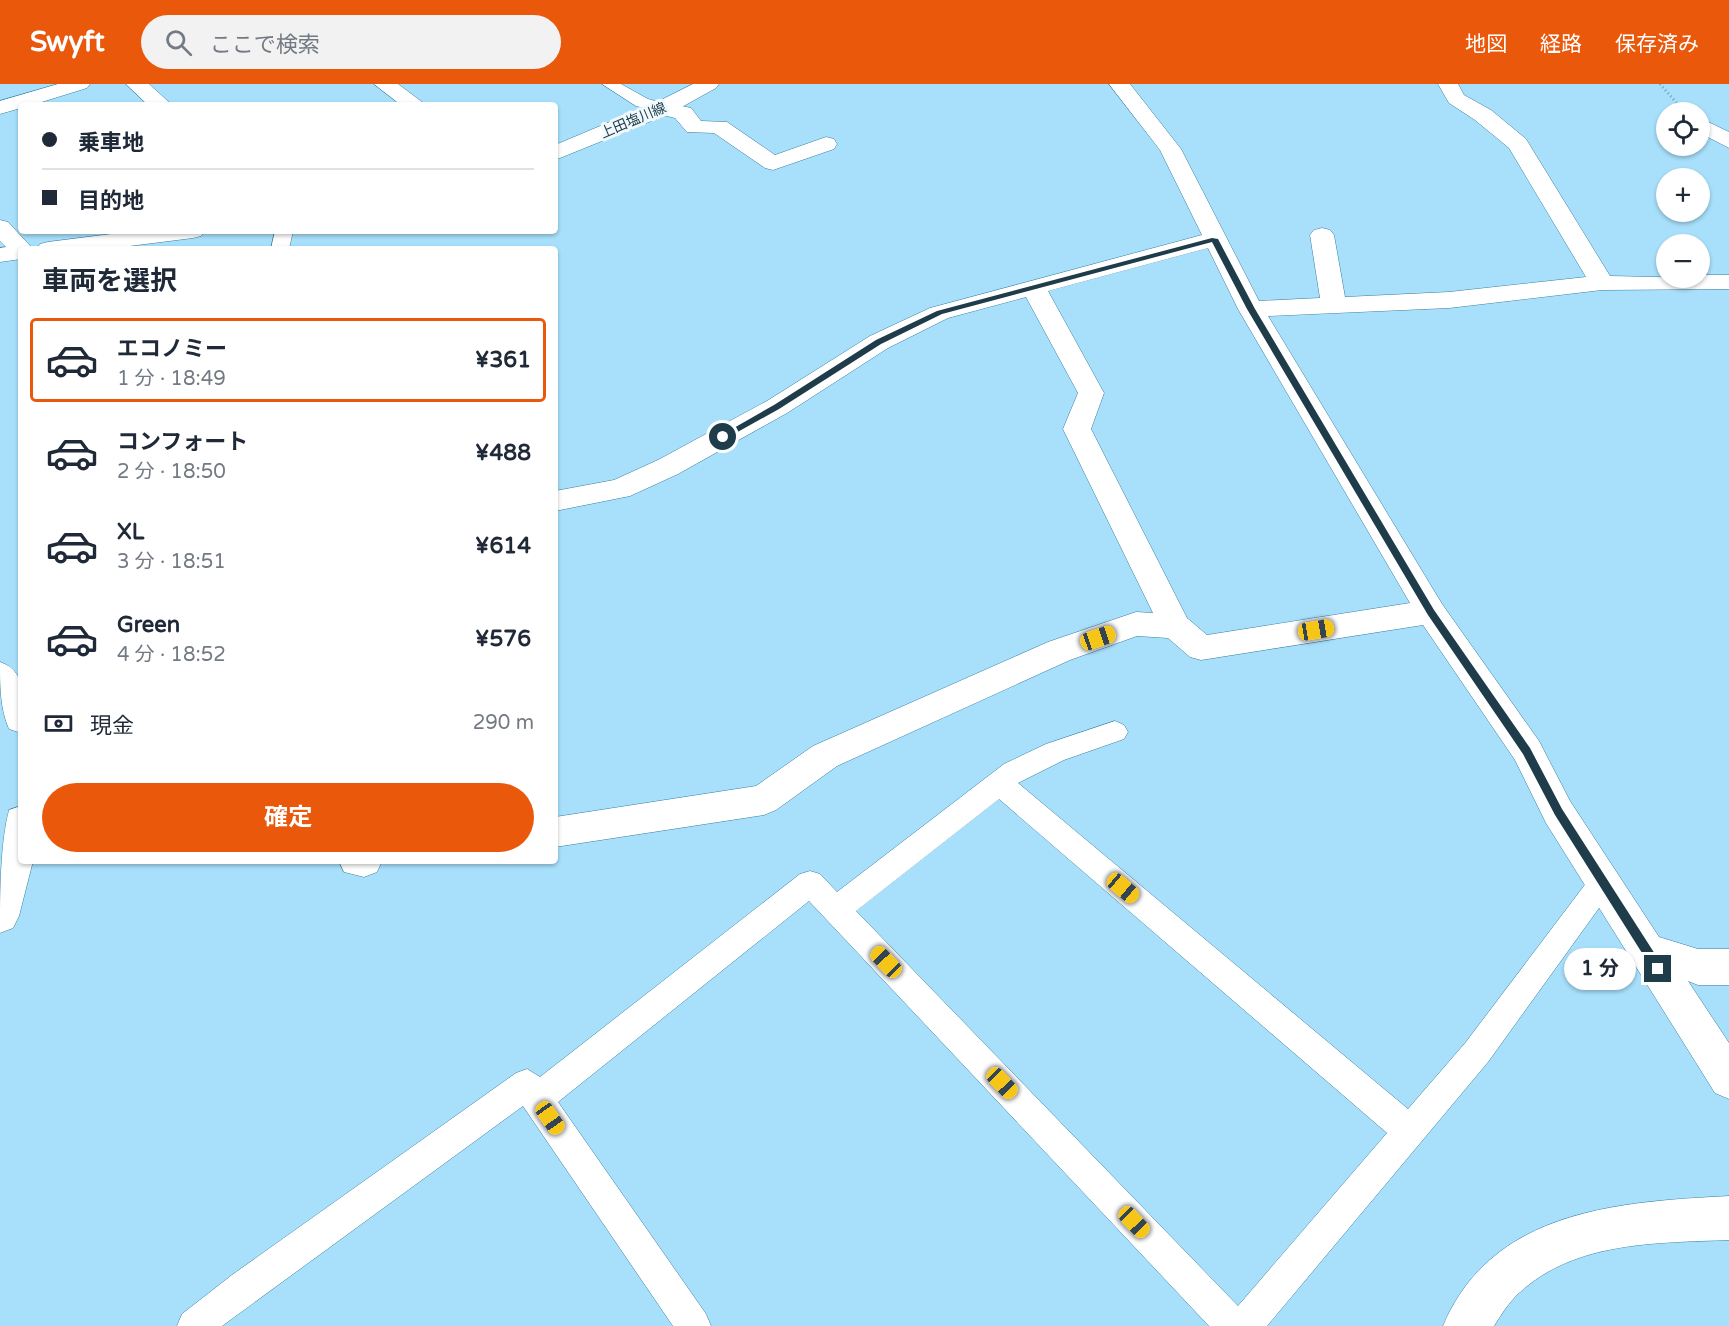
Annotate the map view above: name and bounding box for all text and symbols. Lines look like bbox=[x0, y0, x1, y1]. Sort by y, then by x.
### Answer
search box bbox=[141, 15, 561, 69]
text: Swyft bbox=[30, 25, 105, 59]
icon: search bbox=[162, 26, 195, 59]
text: ここで検索 bbox=[210, 32, 320, 58]
text: 地図 bbox=[1465, 32, 1507, 57]
text: 経路 bbox=[1540, 32, 1582, 57]
text: 保存済み bbox=[1615, 32, 1699, 57]
street label: 上田塩川線 bbox=[598, 99, 669, 142]
map controls bbox=[1656, 102, 1710, 288]
button: locate bbox=[1656, 102, 1710, 156]
text: 乗車地 bbox=[78, 130, 144, 156]
button: + bbox=[1656, 168, 1710, 222]
text: 目的地 bbox=[78, 188, 144, 214]
button: − bbox=[1656, 234, 1710, 288]
text: 車両を選択 bbox=[42, 265, 177, 298]
icon: car bbox=[45, 333, 99, 387]
text: エコノミー bbox=[117, 336, 227, 362]
text: ¥361 bbox=[475, 347, 531, 373]
text: 1 分 · 18:49 bbox=[117, 367, 226, 391]
route start bbox=[709, 423, 736, 450]
icon: car bbox=[45, 426, 99, 480]
text: コンフォート bbox=[117, 429, 248, 455]
text: ¥488 bbox=[475, 440, 531, 466]
text: 2 分 · 18:50 bbox=[117, 460, 226, 484]
icon: car bbox=[45, 519, 99, 573]
text: XL bbox=[117, 519, 144, 545]
text: ¥614 bbox=[475, 533, 531, 559]
text: 3 分 · 18:51 bbox=[117, 550, 226, 574]
icon: car bbox=[45, 612, 99, 666]
text: Green bbox=[117, 612, 180, 638]
car bbox=[1297, 618, 1335, 642]
car bbox=[1078, 624, 1118, 652]
text: ¥576 bbox=[475, 626, 531, 652]
text: 4 分 · 18:52 bbox=[117, 643, 226, 667]
icon: cash bbox=[42, 707, 75, 740]
text: 290 m bbox=[473, 711, 534, 735]
text: 現金 bbox=[90, 713, 134, 739]
button: 確定 bbox=[42, 783, 534, 852]
car bbox=[1103, 870, 1143, 906]
car bbox=[867, 943, 905, 981]
callout: 1 分 bbox=[1565, 948, 1637, 990]
route end bbox=[1644, 955, 1671, 982]
text: 1 分 bbox=[1581, 957, 1619, 981]
car bbox=[983, 1064, 1021, 1102]
car bbox=[532, 1098, 568, 1138]
car bbox=[1115, 1203, 1153, 1241]

